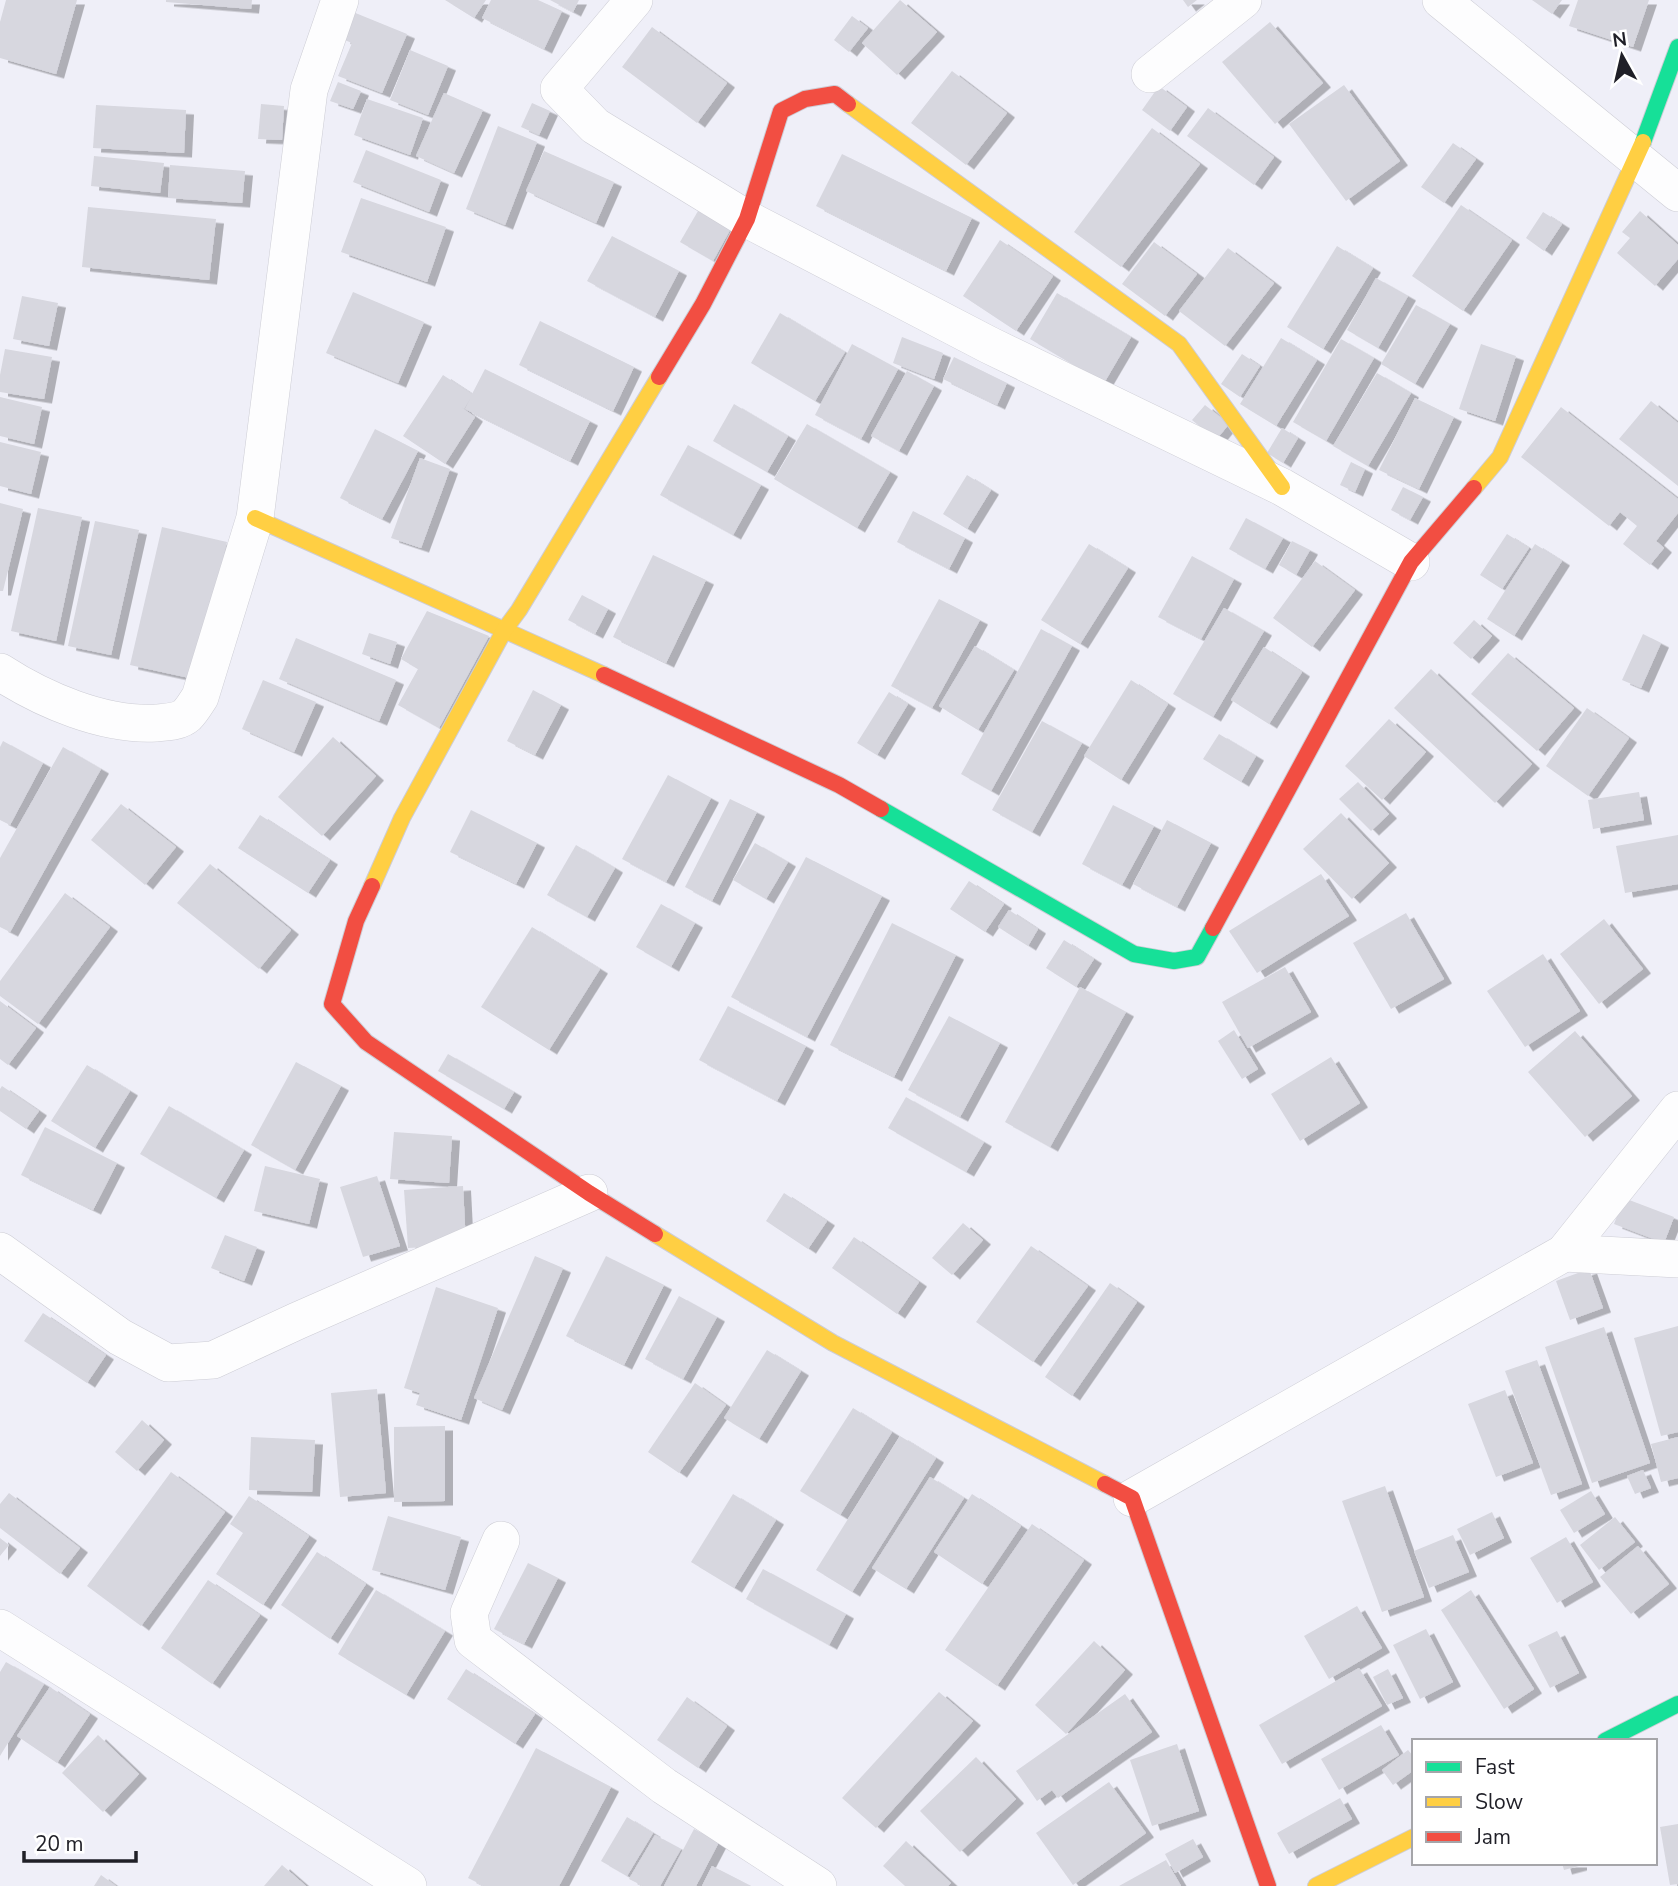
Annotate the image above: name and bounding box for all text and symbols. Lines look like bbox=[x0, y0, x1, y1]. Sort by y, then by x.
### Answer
north arrow bbox=[1587, 21, 1657, 91]
text: N bbox=[1611, 26, 1629, 54]
legend bbox=[1412, 1739, 1657, 1865]
text: Fast bbox=[1475, 1753, 1515, 1781]
text: Slow bbox=[1475, 1788, 1524, 1816]
scale bar bbox=[24, 1820, 136, 1864]
text: Jam bbox=[1474, 1823, 1511, 1851]
text: 20 m bbox=[35, 1830, 84, 1858]

